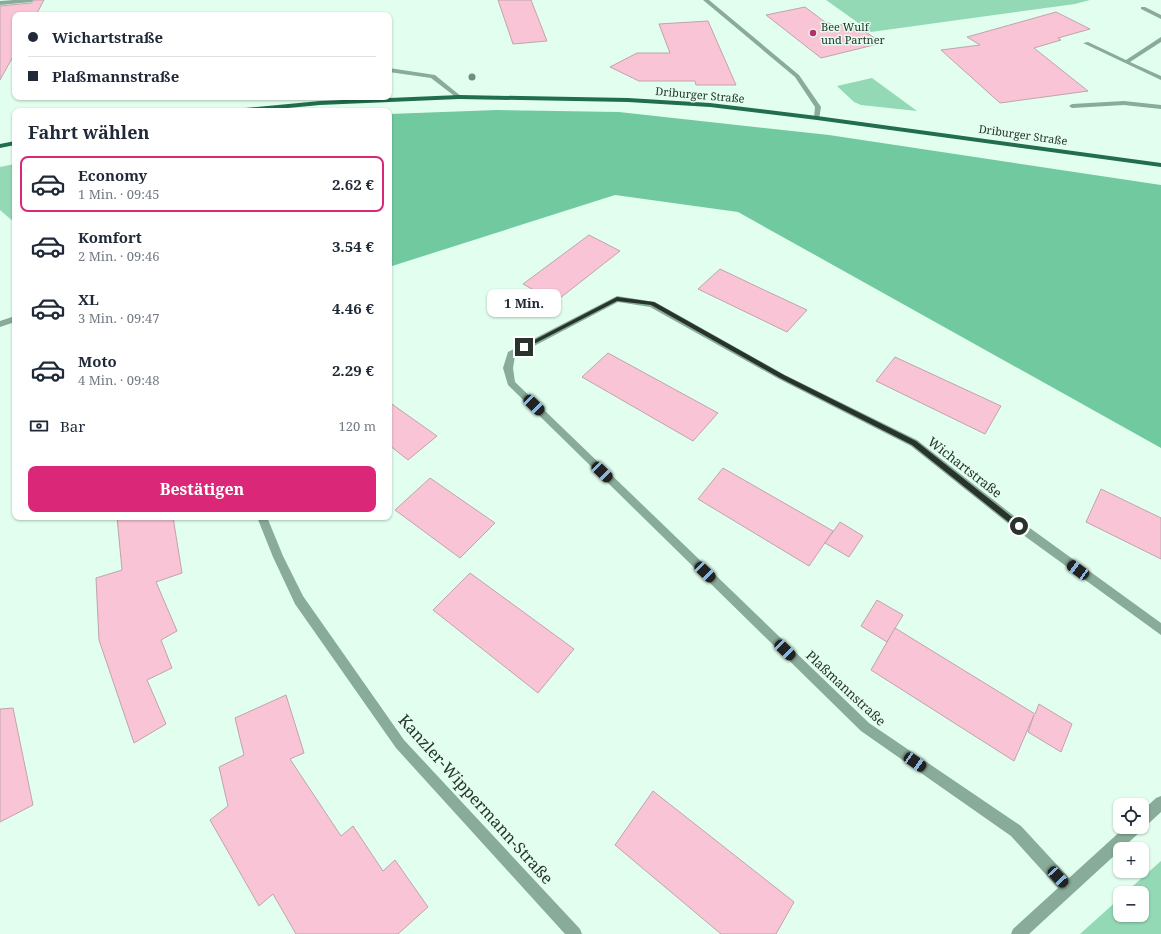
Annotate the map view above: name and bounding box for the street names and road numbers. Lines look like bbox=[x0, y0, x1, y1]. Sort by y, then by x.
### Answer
street label: Driburger Straße bbox=[655, 83, 745, 106]
street label: Driburger Straße bbox=[978, 121, 1069, 148]
street label: Wichartstraße bbox=[924, 432, 1006, 502]
street label: Plaßmannstraße bbox=[802, 646, 890, 730]
street label: Kanzler-Wippermann-Straße bbox=[394, 709, 558, 889]

